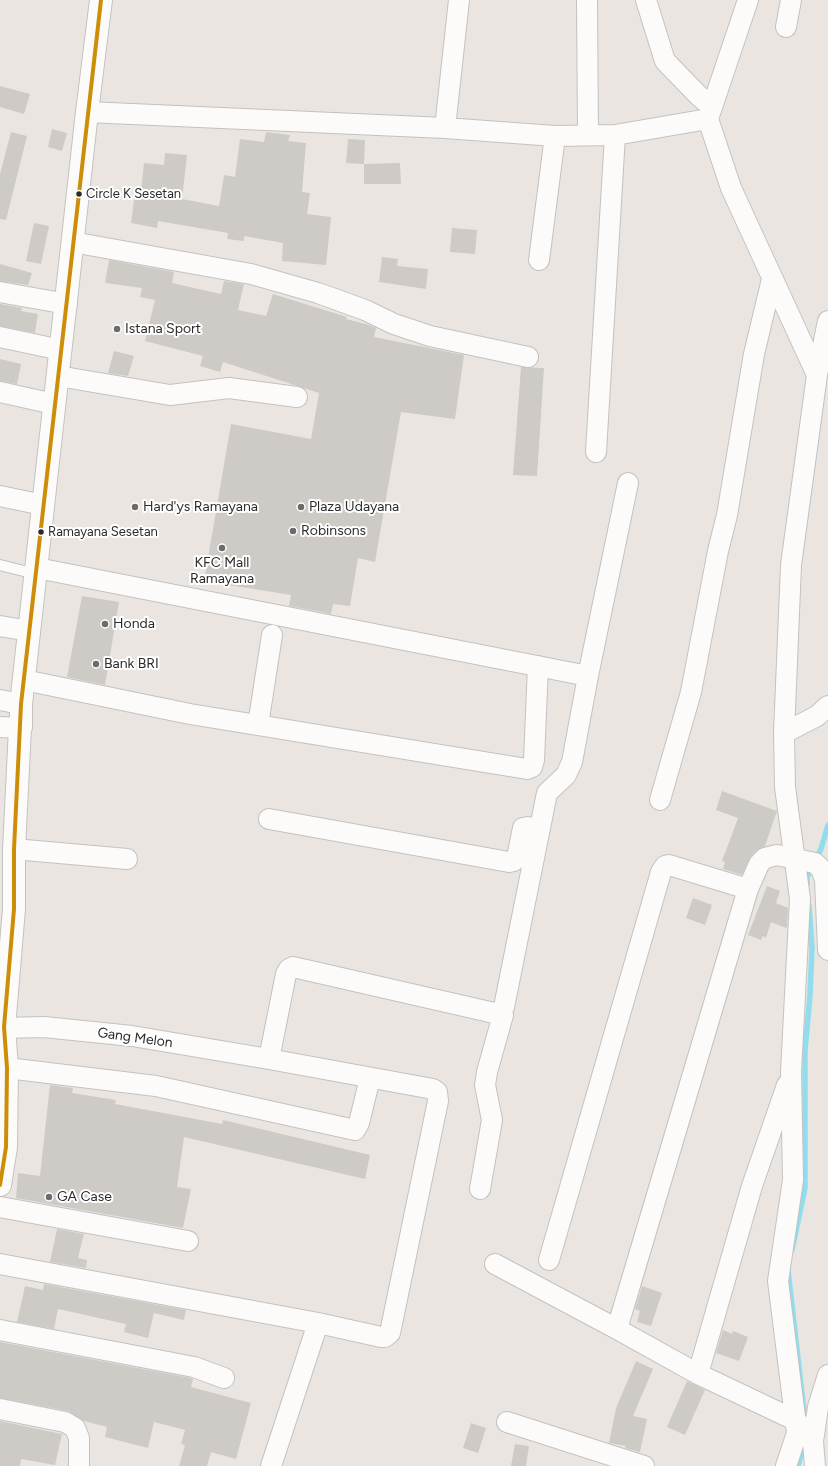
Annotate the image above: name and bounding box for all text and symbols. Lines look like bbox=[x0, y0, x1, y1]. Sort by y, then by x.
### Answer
place label: Circle K Sesetan bbox=[86, 186, 181, 202]
marker: Circle K Sesetan bbox=[74, 189, 84, 199]
place label: Istana Sport bbox=[125, 321, 201, 337]
marker: Istana Sport bbox=[112, 324, 122, 334]
place label: Hard'ys Ramayana bbox=[143, 499, 258, 515]
place label: Plaza Udayana bbox=[309, 499, 399, 515]
marker: Hard'ys Ramayana bbox=[130, 502, 140, 512]
marker: Plaza Udayana bbox=[296, 502, 306, 512]
place label: Robinsons bbox=[301, 523, 366, 539]
place label: Ramayana Sesetan bbox=[48, 524, 158, 540]
marker: Robinsons bbox=[288, 526, 298, 536]
marker: Ramayana Sesetan bbox=[36, 527, 46, 537]
marker: KFC Mall Ramayana bbox=[217, 543, 227, 553]
place label: KFC Mall Ramayana bbox=[190, 555, 254, 588]
place label: Honda bbox=[113, 616, 155, 632]
marker: Honda bbox=[100, 619, 110, 629]
place label: Bank BRI bbox=[104, 656, 159, 672]
marker: Bank BRI bbox=[91, 659, 101, 669]
street label: Gang Melon bbox=[96, 1024, 174, 1052]
place label: GA Case bbox=[57, 1189, 112, 1205]
marker: GA Case bbox=[44, 1192, 54, 1202]

